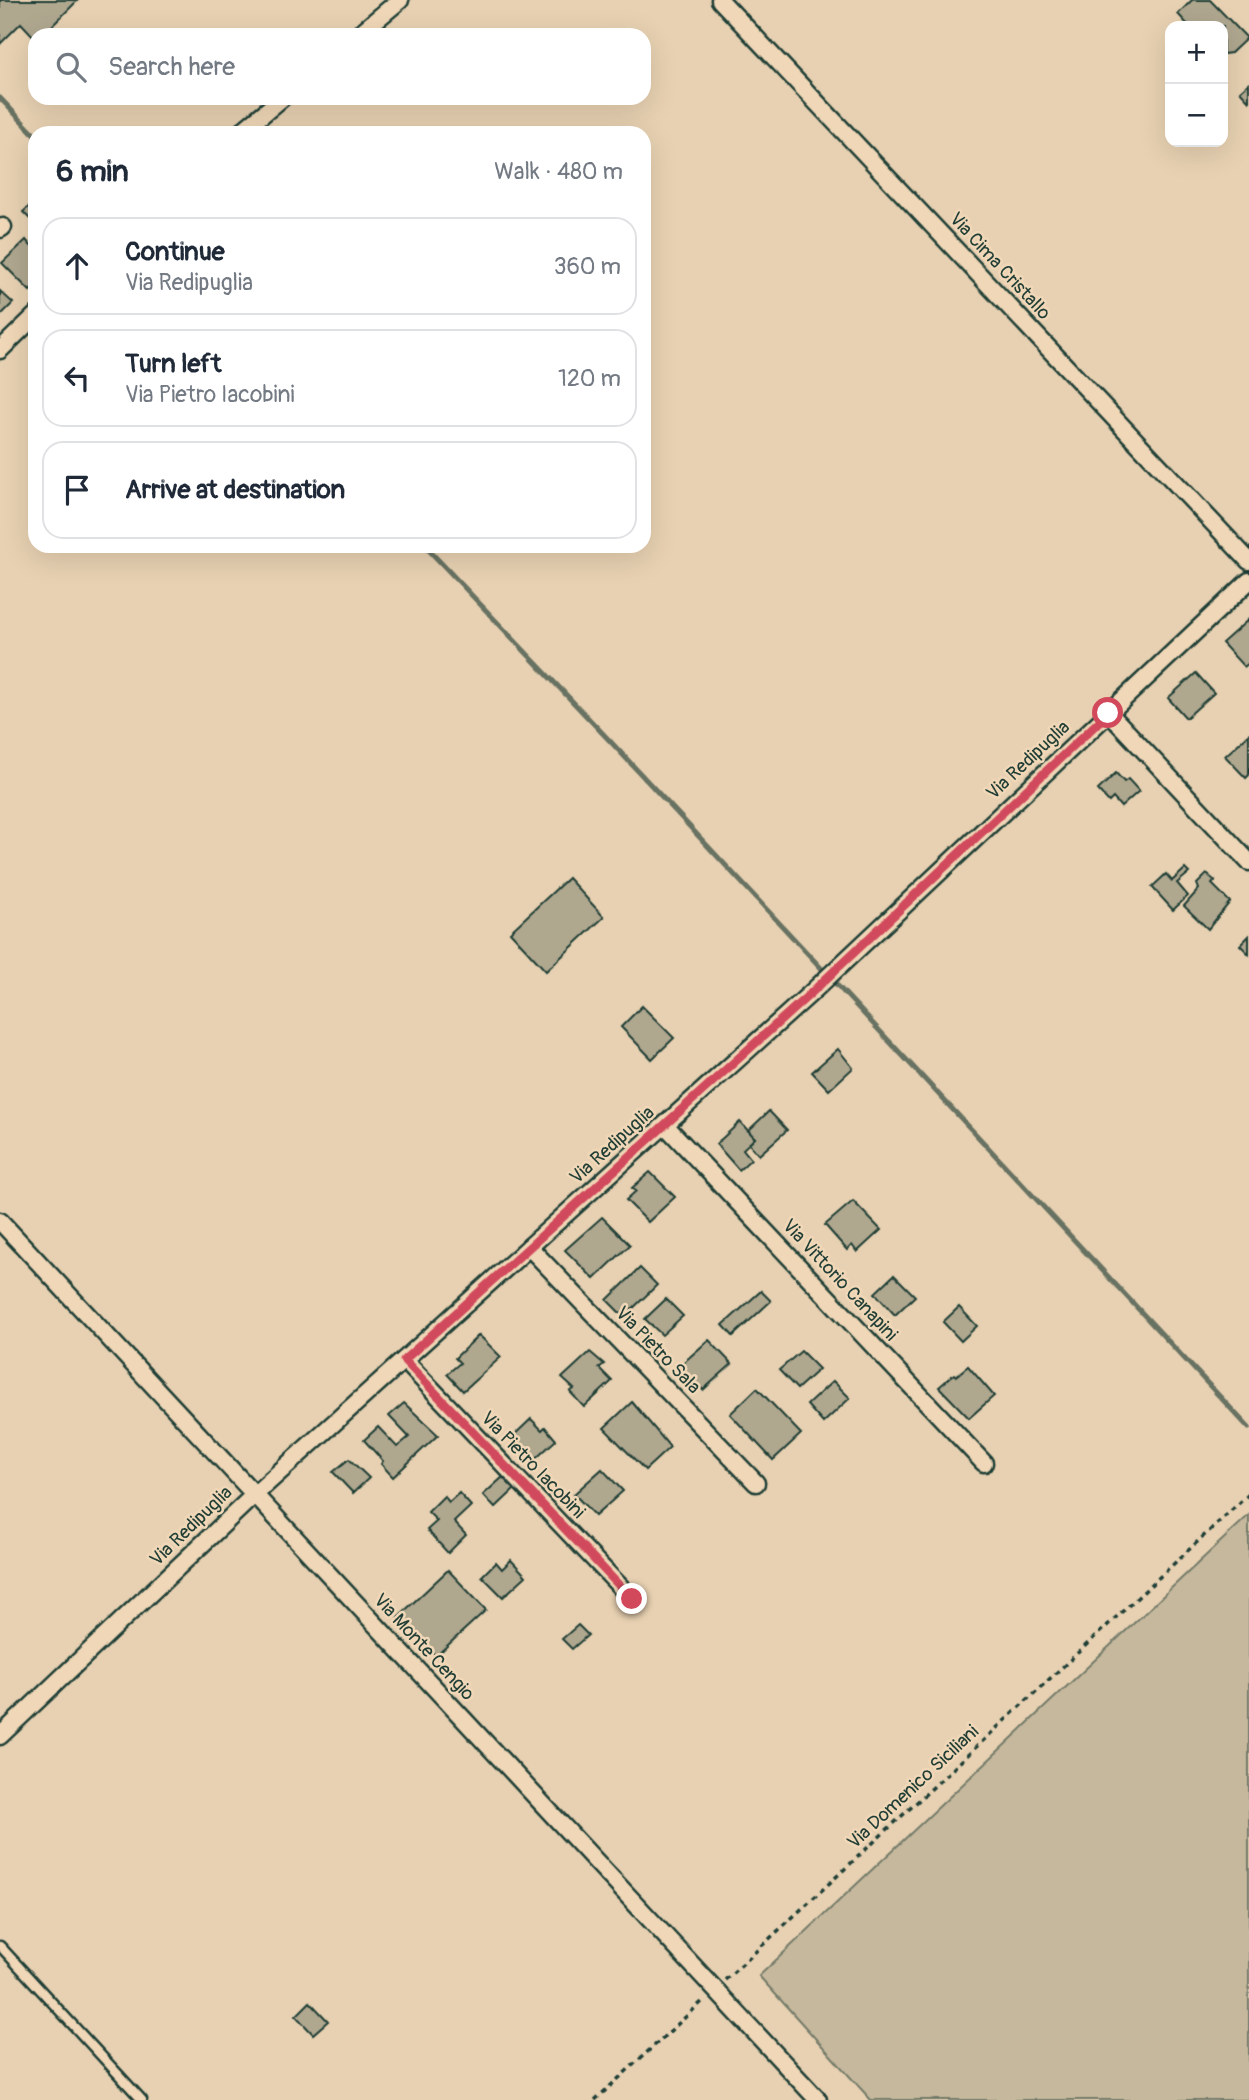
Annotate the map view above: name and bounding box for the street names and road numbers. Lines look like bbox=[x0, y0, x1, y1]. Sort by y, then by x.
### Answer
street label: Via Cima Cristallo bbox=[944, 207, 1056, 325]
street label: Via Redipuglia bbox=[981, 715, 1075, 805]
street label: Via Redipuglia bbox=[565, 1101, 659, 1189]
street label: Via Vittorio Canapini bbox=[777, 1214, 903, 1346]
street label: Via Pietro Sala bbox=[610, 1301, 706, 1399]
street label: Via Pietro Iacobini bbox=[476, 1406, 590, 1524]
street label: Via Redipuglia bbox=[145, 1481, 237, 1571]
street label: Via Monte Cengio bbox=[368, 1588, 480, 1706]
street label: Via Domenico Siciliani bbox=[842, 1720, 984, 1854]

